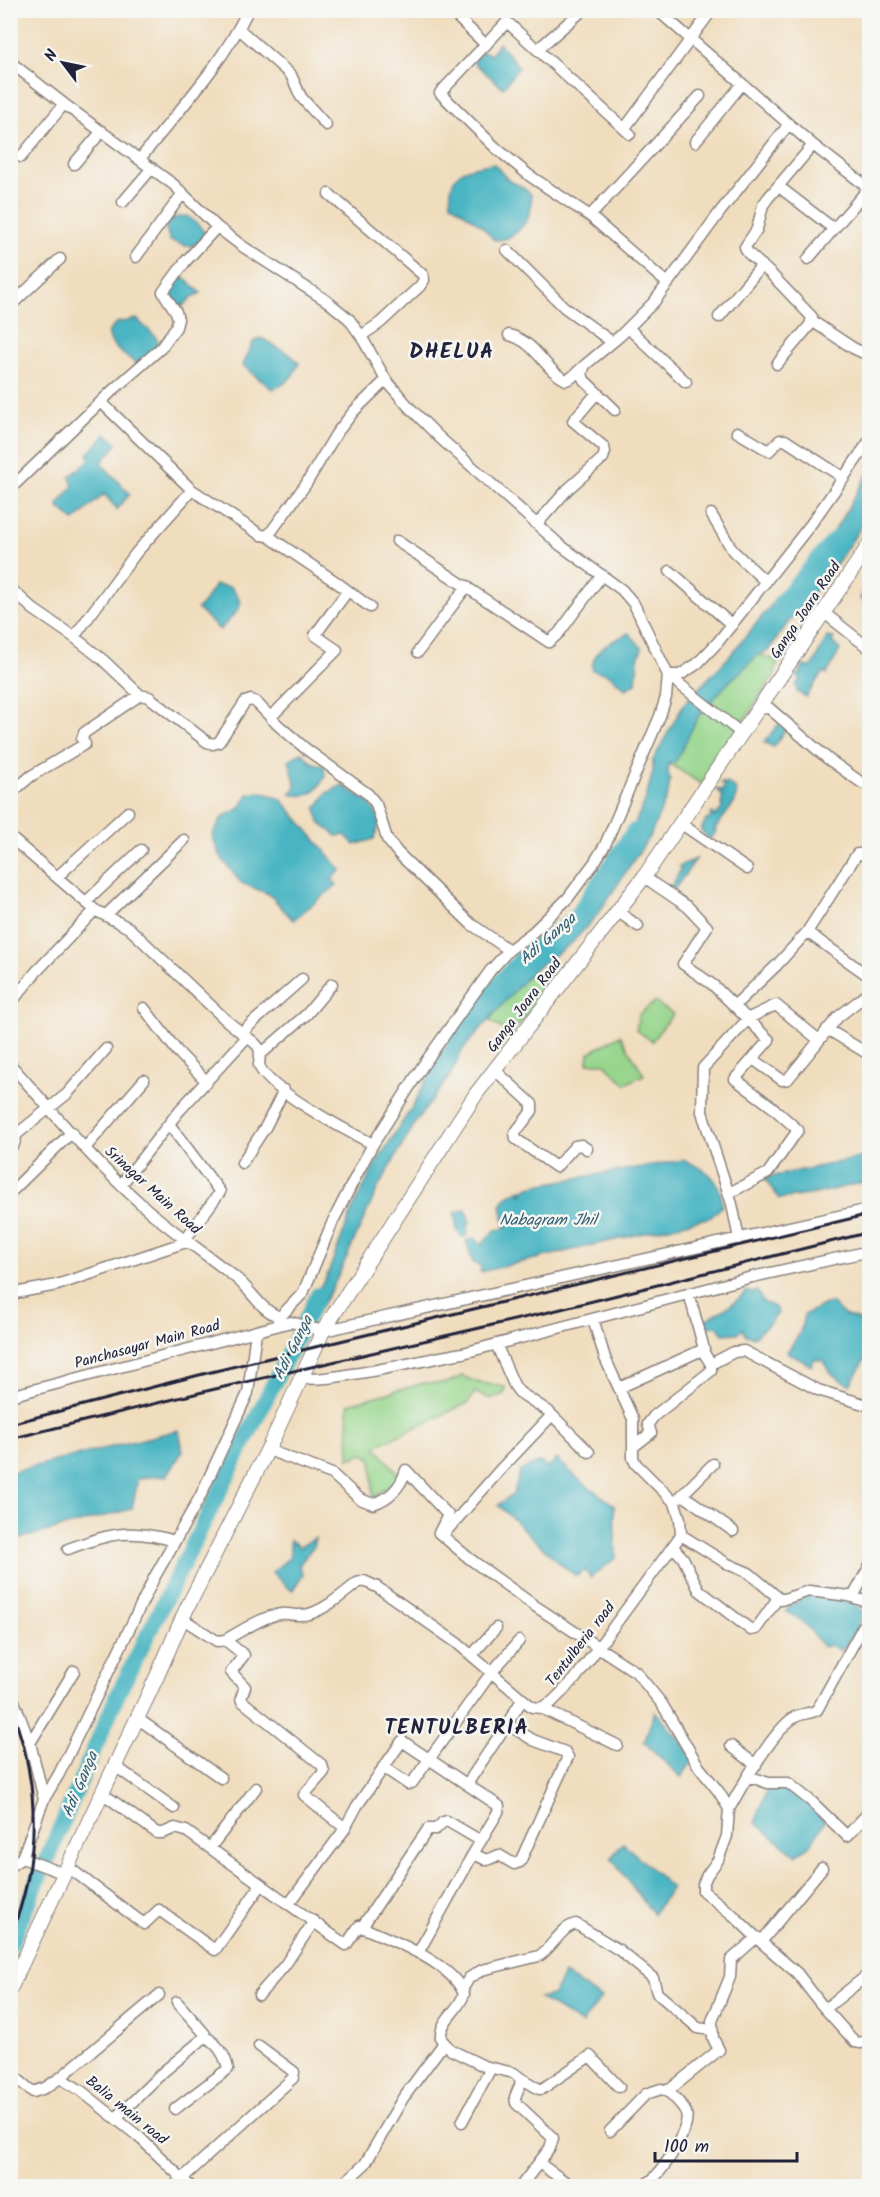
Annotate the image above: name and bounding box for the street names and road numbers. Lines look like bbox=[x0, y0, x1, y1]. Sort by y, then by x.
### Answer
street label: Ganga Joara Road bbox=[764, 556, 848, 664]
street label: Ganga Joara Road bbox=[481, 953, 569, 1058]
street label: Srinagar Main Road bbox=[99, 1141, 207, 1241]
street label: Panchasayar Main Road bbox=[72, 1314, 223, 1376]
street label: Tentulberia road bbox=[540, 1597, 622, 1692]
street label: Balia main road bbox=[80, 2070, 173, 2152]

